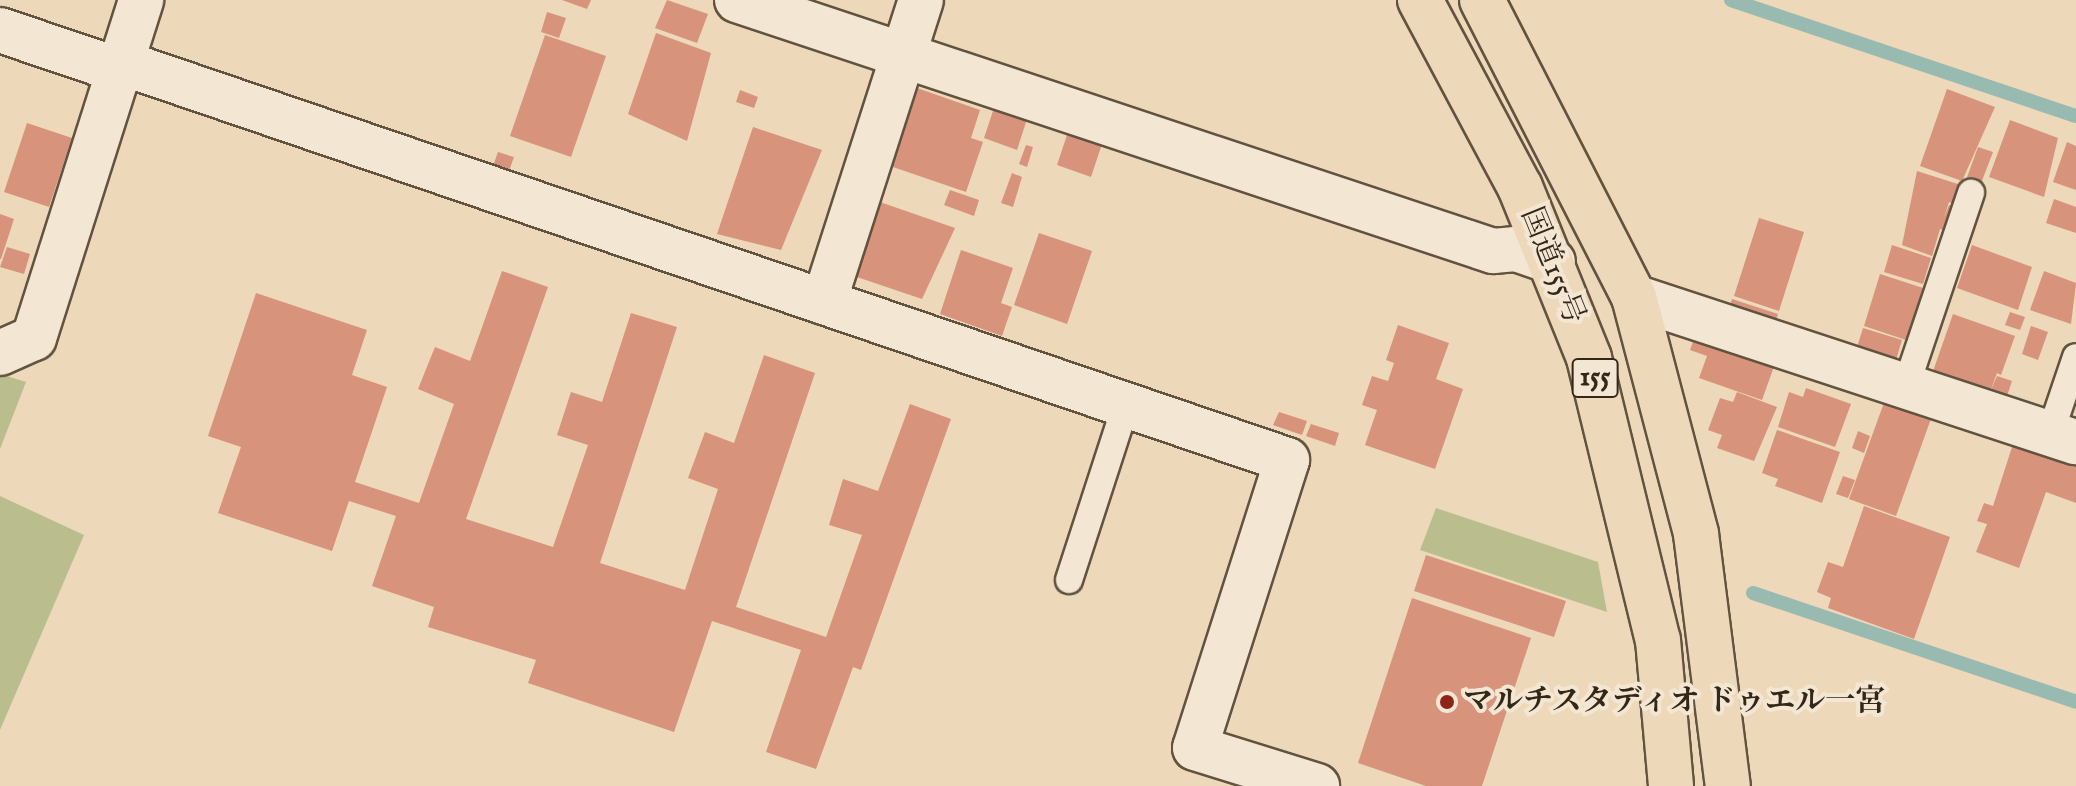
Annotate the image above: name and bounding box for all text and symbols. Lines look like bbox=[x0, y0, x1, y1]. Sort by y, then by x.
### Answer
street label: 国道155号 bbox=[1512, 202, 1592, 330]
road number: 155 bbox=[1571, 354, 1619, 402]
place label: マルチスタディオ ドゥエル一宮 bbox=[1463, 684, 1890, 720]
marker: マルチスタディオ ドゥエル一宮 bbox=[1438, 693, 1456, 711]

